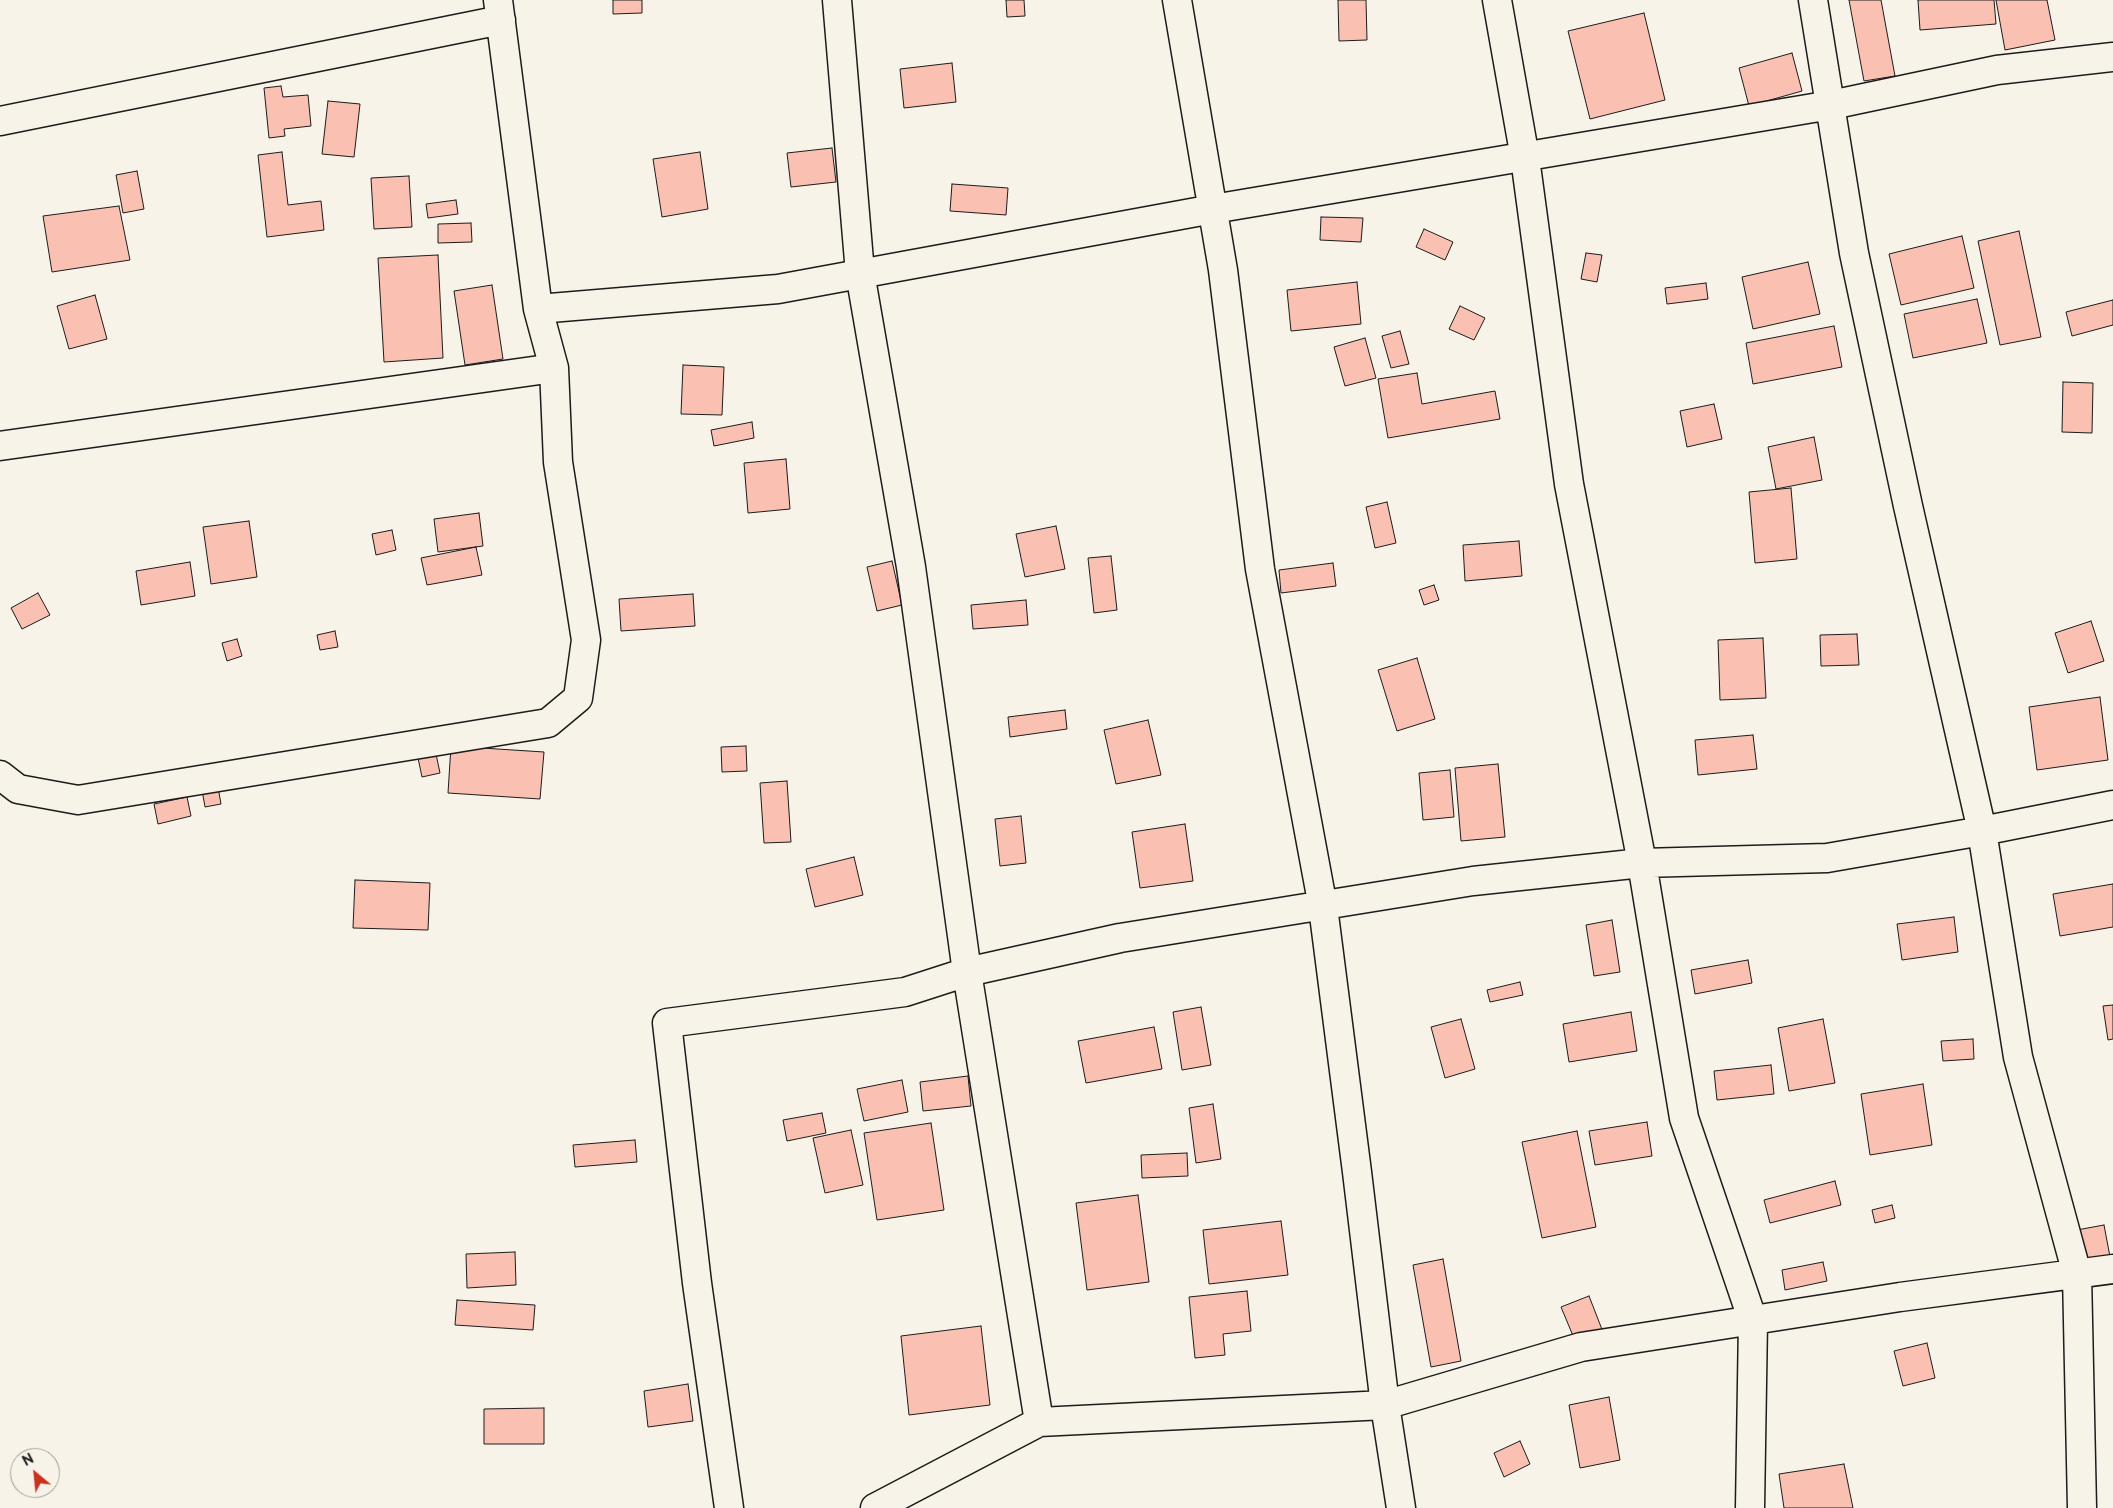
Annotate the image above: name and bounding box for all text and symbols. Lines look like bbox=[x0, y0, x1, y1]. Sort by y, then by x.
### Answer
north arrow bbox=[10, 1448, 60, 1498]
text: N bbox=[20, 1450, 37, 1470]

